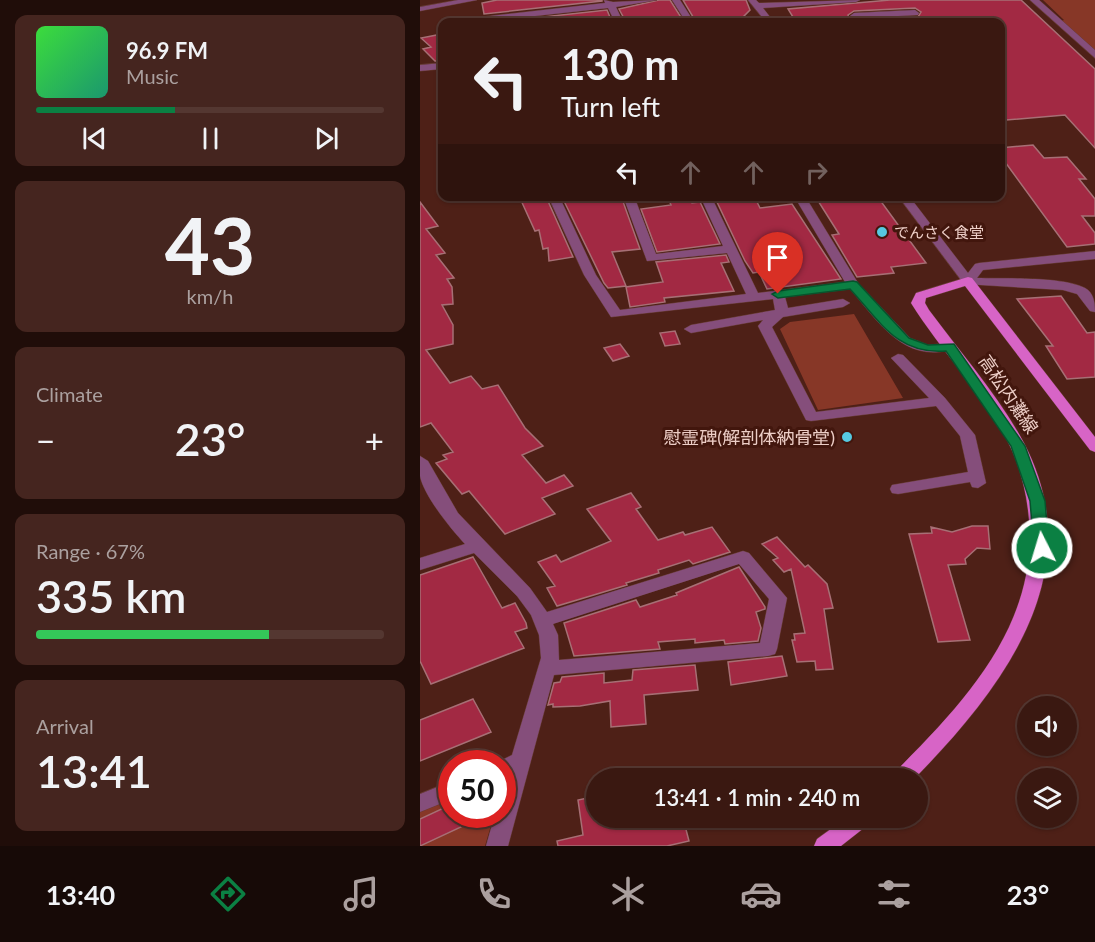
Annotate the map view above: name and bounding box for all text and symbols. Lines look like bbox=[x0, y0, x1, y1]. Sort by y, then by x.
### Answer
text: 96.9 FM bbox=[126, 37, 208, 64]
text: 130 m bbox=[561, 39, 679, 89]
icon: left bbox=[462, 42, 540, 120]
text: Music bbox=[126, 64, 179, 88]
text: Turn left bbox=[561, 90, 660, 123]
icon: previous bbox=[78, 122, 111, 155]
icon: pause bbox=[194, 122, 227, 155]
icon: next bbox=[310, 122, 343, 155]
icon: left bbox=[611, 156, 644, 189]
icon: ahead bbox=[674, 156, 707, 189]
icon: ahead bbox=[737, 156, 770, 189]
icon: right bbox=[800, 156, 833, 189]
text: 43 bbox=[165, 198, 255, 292]
place label: でんさく食堂 bbox=[894, 223, 984, 241]
marker: でんさく食堂 bbox=[875, 225, 889, 239]
pin bbox=[752, 232, 803, 294]
icon: arrive bbox=[761, 241, 794, 274]
text: km/h bbox=[187, 284, 233, 308]
street label: 高松内灘線 bbox=[975, 351, 1043, 437]
text: Climate bbox=[36, 382, 103, 406]
text: 23° bbox=[175, 412, 245, 466]
text: − bbox=[36, 420, 55, 460]
text: + bbox=[365, 420, 384, 460]
place label: 慰霊碑(解剖体納骨堂) bbox=[663, 426, 835, 448]
marker: 慰霊碑(解剖体納骨堂) bbox=[840, 430, 854, 444]
position arrow bbox=[1010, 516, 1074, 580]
text: Range · 67% bbox=[36, 539, 145, 563]
text: 335 km bbox=[36, 569, 186, 623]
map controls bbox=[1017, 696, 1077, 828]
button: sound bbox=[1017, 696, 1077, 756]
text: Arrival bbox=[36, 714, 94, 738]
text: 13:41 bbox=[36, 744, 152, 798]
speed limit sign: 50 bbox=[438, 750, 516, 828]
button: layers bbox=[1017, 768, 1077, 828]
text: 13:41 · 1 min · 240 m bbox=[654, 784, 860, 811]
icon: directions bbox=[207, 873, 249, 915]
icon: music bbox=[340, 873, 382, 915]
icon: phone bbox=[473, 873, 515, 915]
icon: climate bbox=[607, 873, 649, 915]
icon: car bbox=[740, 873, 782, 915]
icon: filters bbox=[873, 873, 915, 915]
text: 13:40 bbox=[46, 878, 115, 911]
text: 23° bbox=[1007, 878, 1049, 911]

